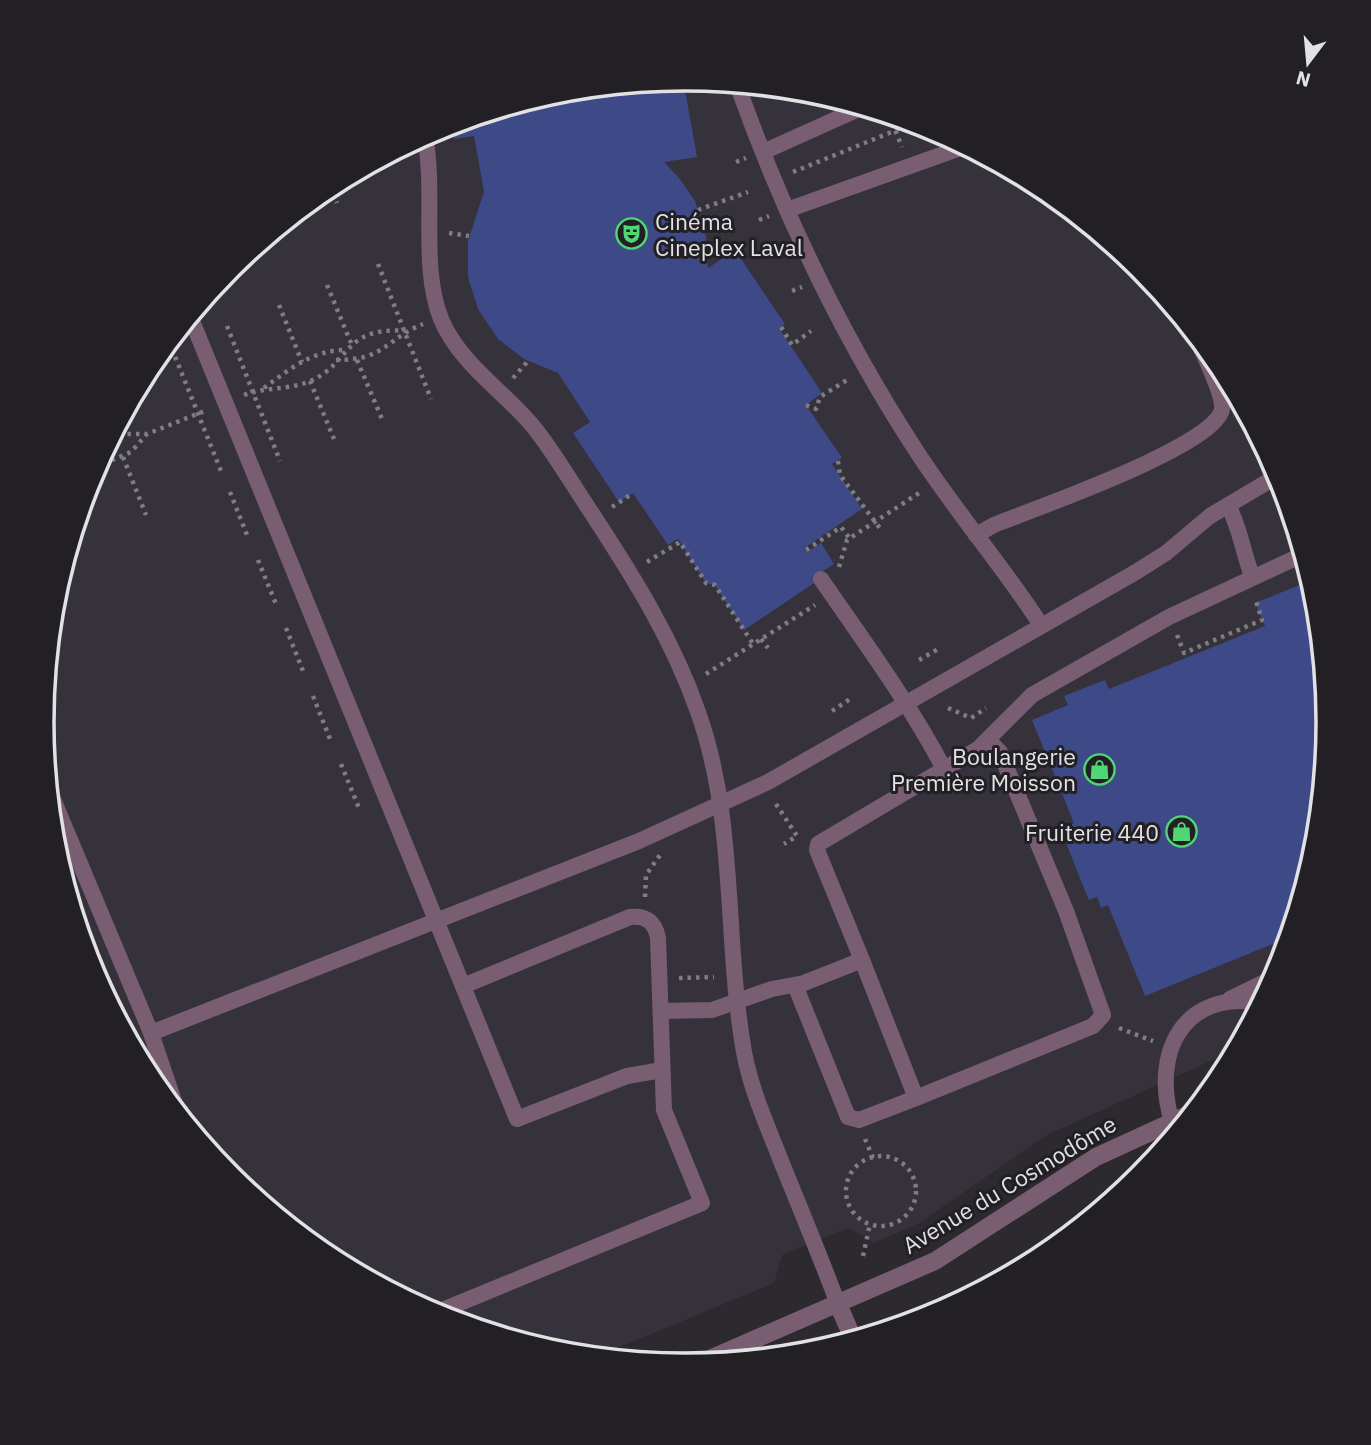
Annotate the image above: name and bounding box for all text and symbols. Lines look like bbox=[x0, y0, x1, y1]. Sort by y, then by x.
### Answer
north arrow bbox=[1273, 28, 1343, 98]
text: N bbox=[1293, 66, 1313, 93]
place label: Cinéma Cineplex Laval bbox=[655, 206, 803, 262]
theatre icon: Cinéma Cineplex Laval bbox=[615, 217, 649, 251]
place label: Boulangerie Première Moisson bbox=[891, 741, 1076, 797]
shop icon: Boulangerie Première Moisson bbox=[1082, 752, 1116, 786]
shop icon: Fruiterie 440 bbox=[1165, 815, 1199, 849]
place label: Fruiterie 440 bbox=[1025, 817, 1159, 847]
street label: Avenue du Cosmodôme bbox=[897, 1108, 1121, 1260]

